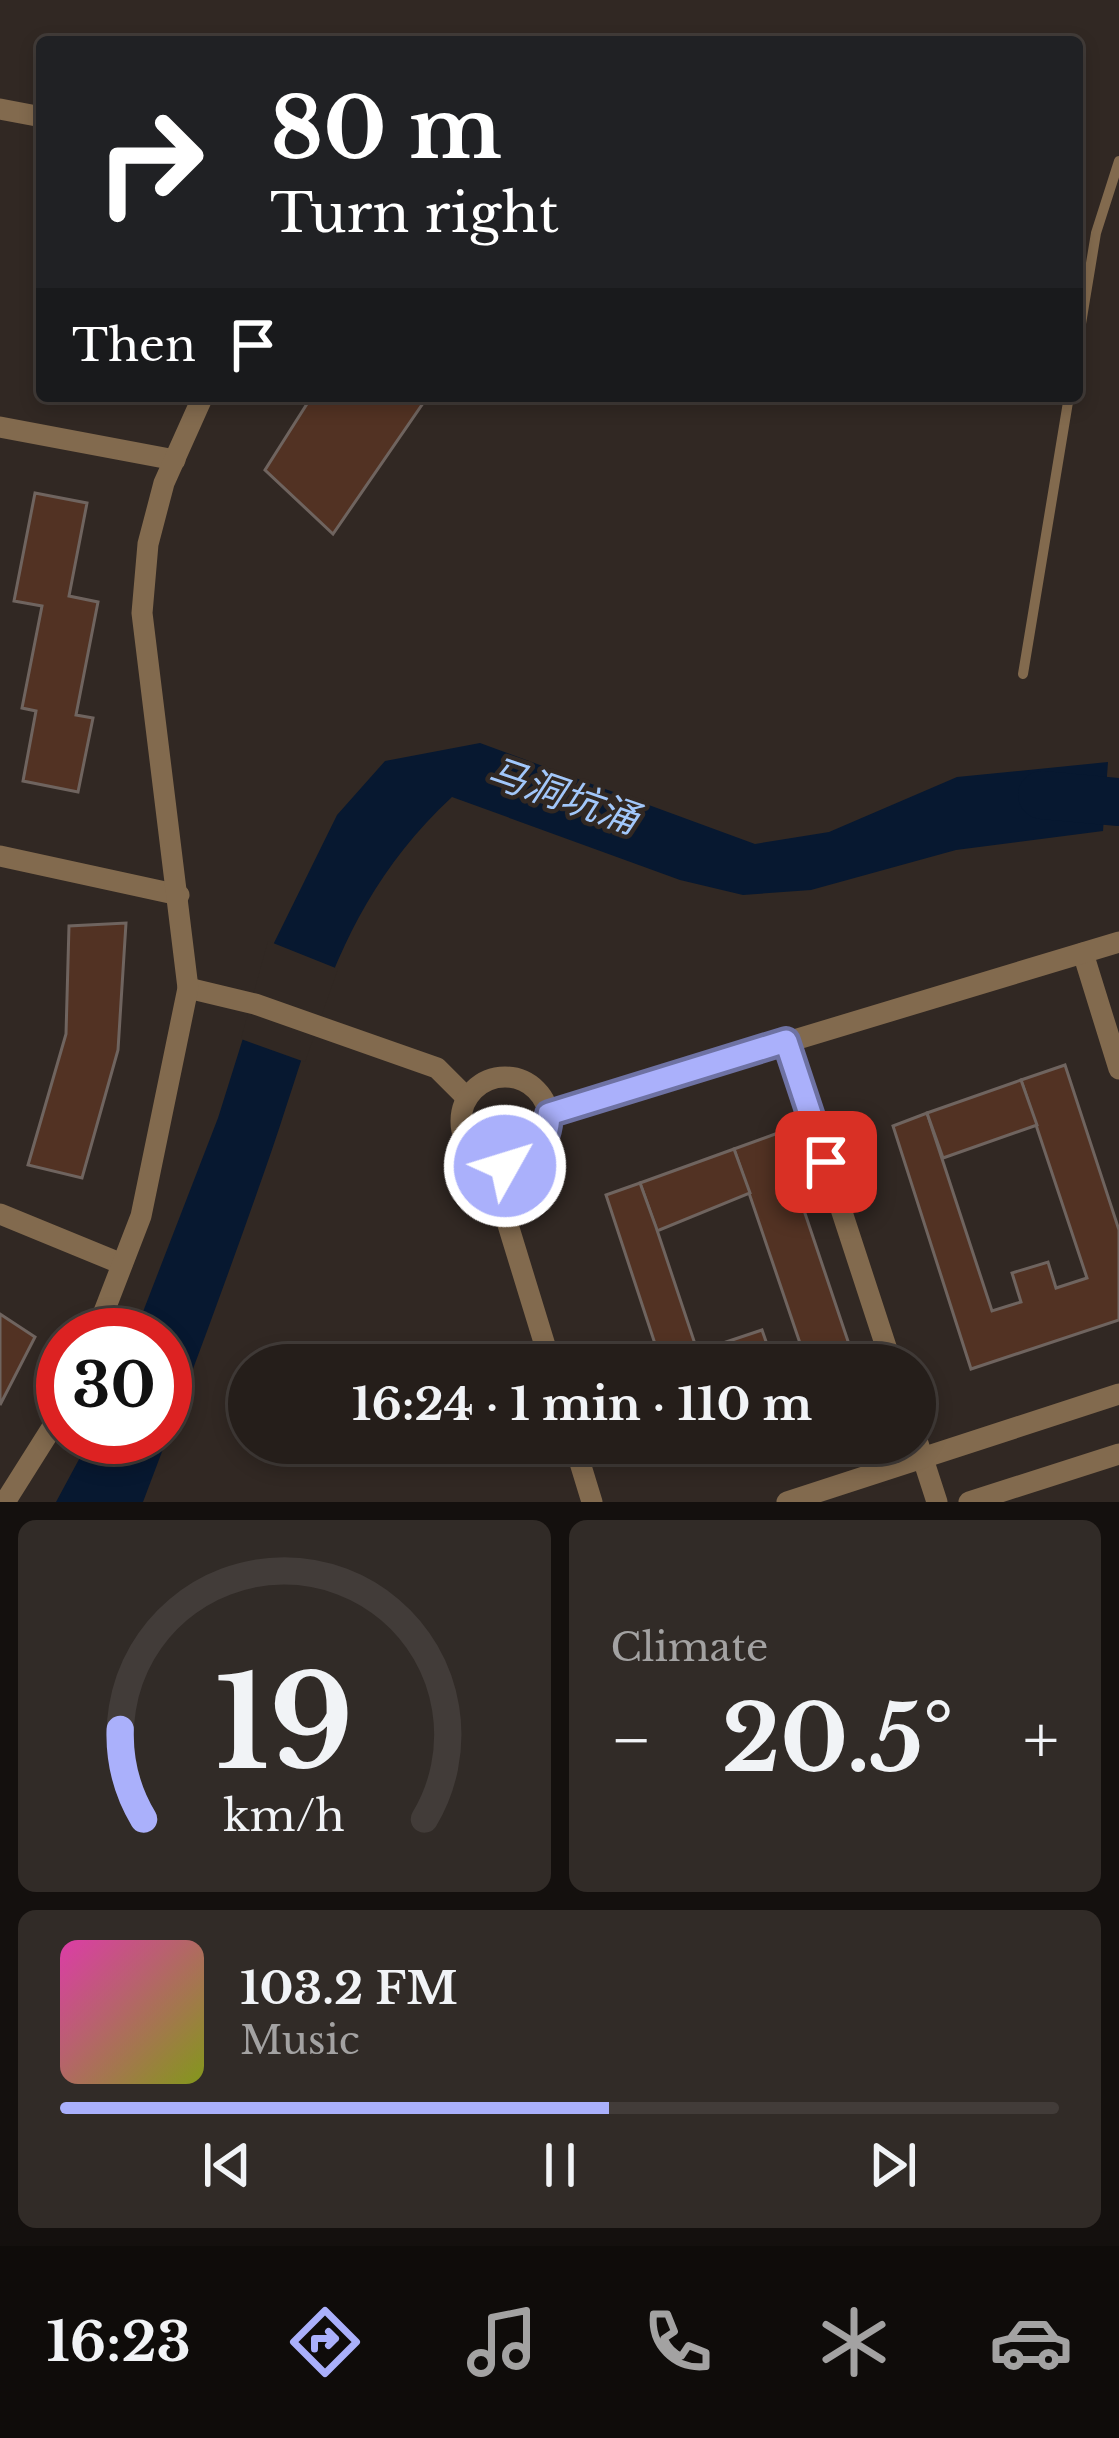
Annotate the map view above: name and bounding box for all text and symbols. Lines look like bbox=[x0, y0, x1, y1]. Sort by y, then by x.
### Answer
text: 80 m bbox=[270, 77, 502, 181]
icon: right bbox=[72, 84, 228, 240]
text: Turn right bbox=[270, 180, 559, 247]
icon: arrive bbox=[220, 312, 286, 378]
text: Then bbox=[72, 317, 196, 373]
water label: 马洞坑涌 bbox=[481, 747, 648, 845]
position arrow bbox=[442, 1103, 568, 1229]
pin bbox=[775, 1111, 877, 1213]
icon: arrive bbox=[793, 1129, 859, 1195]
speed limit sign: 30 bbox=[36, 1308, 192, 1464]
text: 16:24 · 1 min · 110 m bbox=[352, 1376, 812, 1432]
text: Climate bbox=[611, 1623, 768, 1672]
text: 19 bbox=[215, 1647, 354, 1802]
text: 20.5° bbox=[722, 1684, 953, 1795]
text: − bbox=[611, 1699, 652, 1781]
text: + bbox=[1023, 1699, 1059, 1781]
text: km/h bbox=[223, 1789, 345, 1843]
text: 103.2 FM bbox=[240, 1960, 458, 2016]
text: Music bbox=[240, 2016, 360, 2065]
icon: previous bbox=[194, 2132, 260, 2198]
icon: pause bbox=[527, 2132, 593, 2198]
icon: next bbox=[860, 2132, 926, 2198]
icon: directions bbox=[283, 2300, 367, 2384]
icon: music bbox=[460, 2300, 544, 2384]
icon: phone bbox=[636, 2300, 720, 2384]
icon: climate bbox=[812, 2300, 896, 2384]
icon: car bbox=[989, 2300, 1073, 2384]
text: 16:23 bbox=[46, 2309, 191, 2376]

